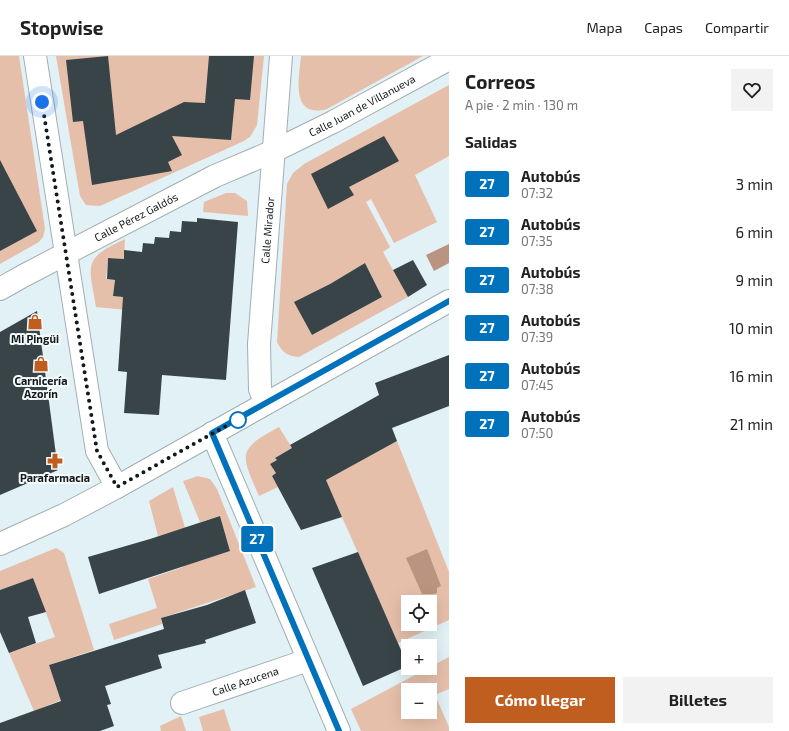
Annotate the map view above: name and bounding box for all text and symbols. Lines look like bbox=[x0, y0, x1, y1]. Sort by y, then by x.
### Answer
text: Stopwise bbox=[20, 16, 104, 39]
text: Mapa bbox=[587, 19, 622, 36]
text: Capas bbox=[644, 19, 683, 36]
text: Compartir bbox=[705, 19, 769, 36]
button: heart bbox=[731, 69, 773, 111]
text: Correos bbox=[465, 70, 535, 93]
street label: Calle Juan de Villanueva bbox=[306, 72, 417, 139]
your location bbox=[32, 92, 52, 112]
text: A pie · 2 min · 130 m bbox=[465, 97, 578, 113]
text: Salidas bbox=[465, 133, 517, 151]
text: Autobús bbox=[521, 167, 580, 185]
text: 27 bbox=[479, 175, 495, 192]
text: 3 min bbox=[736, 175, 773, 193]
text: 07:32 bbox=[521, 185, 553, 201]
street label: Calle Pérez Galdós bbox=[92, 189, 180, 244]
street label: Calle Mirador bbox=[258, 196, 276, 264]
text: Autobús bbox=[521, 215, 580, 233]
text: 27 bbox=[479, 223, 495, 240]
text: 6 min bbox=[735, 223, 773, 241]
text: 07:35 bbox=[521, 233, 553, 249]
text: Autobús bbox=[521, 263, 580, 281]
text: 27 bbox=[479, 271, 495, 288]
text: 9 min bbox=[735, 271, 773, 289]
text: 07:38 bbox=[521, 281, 554, 297]
text: Autobús bbox=[521, 311, 580, 329]
shop icon: Mi Pingüi bbox=[26, 313, 44, 331]
text: 27 bbox=[479, 319, 495, 336]
text: 10 min bbox=[729, 319, 773, 337]
text: 07:39 bbox=[521, 329, 553, 345]
place label: Mi Pingüi bbox=[11, 332, 59, 345]
shop icon: Carnicería Azorín bbox=[32, 355, 50, 373]
text: Autobús bbox=[521, 359, 580, 377]
text: 27 bbox=[479, 367, 495, 384]
text: 16 min bbox=[730, 367, 773, 385]
place label: Carnicería Azorín bbox=[15, 374, 67, 400]
text: 07:45 bbox=[521, 377, 554, 393]
text: Autobús bbox=[521, 407, 580, 425]
unlabelled marker bbox=[229, 411, 247, 429]
text: 27 bbox=[479, 415, 495, 432]
text: 21 min bbox=[730, 415, 773, 433]
text: 07:50 bbox=[521, 425, 553, 441]
pharmacy icon: Parafarmacia bbox=[46, 452, 64, 470]
place label: Parafarmacia bbox=[20, 471, 90, 484]
line badge: 27 bbox=[239, 526, 275, 552]
text: 27 bbox=[249, 530, 265, 547]
map controls bbox=[401, 595, 437, 719]
button: locate bbox=[401, 595, 437, 631]
button: + bbox=[401, 639, 437, 675]
street label: Calle Azucena bbox=[210, 664, 280, 698]
button: Cómo llegar bbox=[465, 677, 615, 723]
button: Billetes bbox=[623, 677, 773, 723]
button: − bbox=[401, 683, 437, 719]

